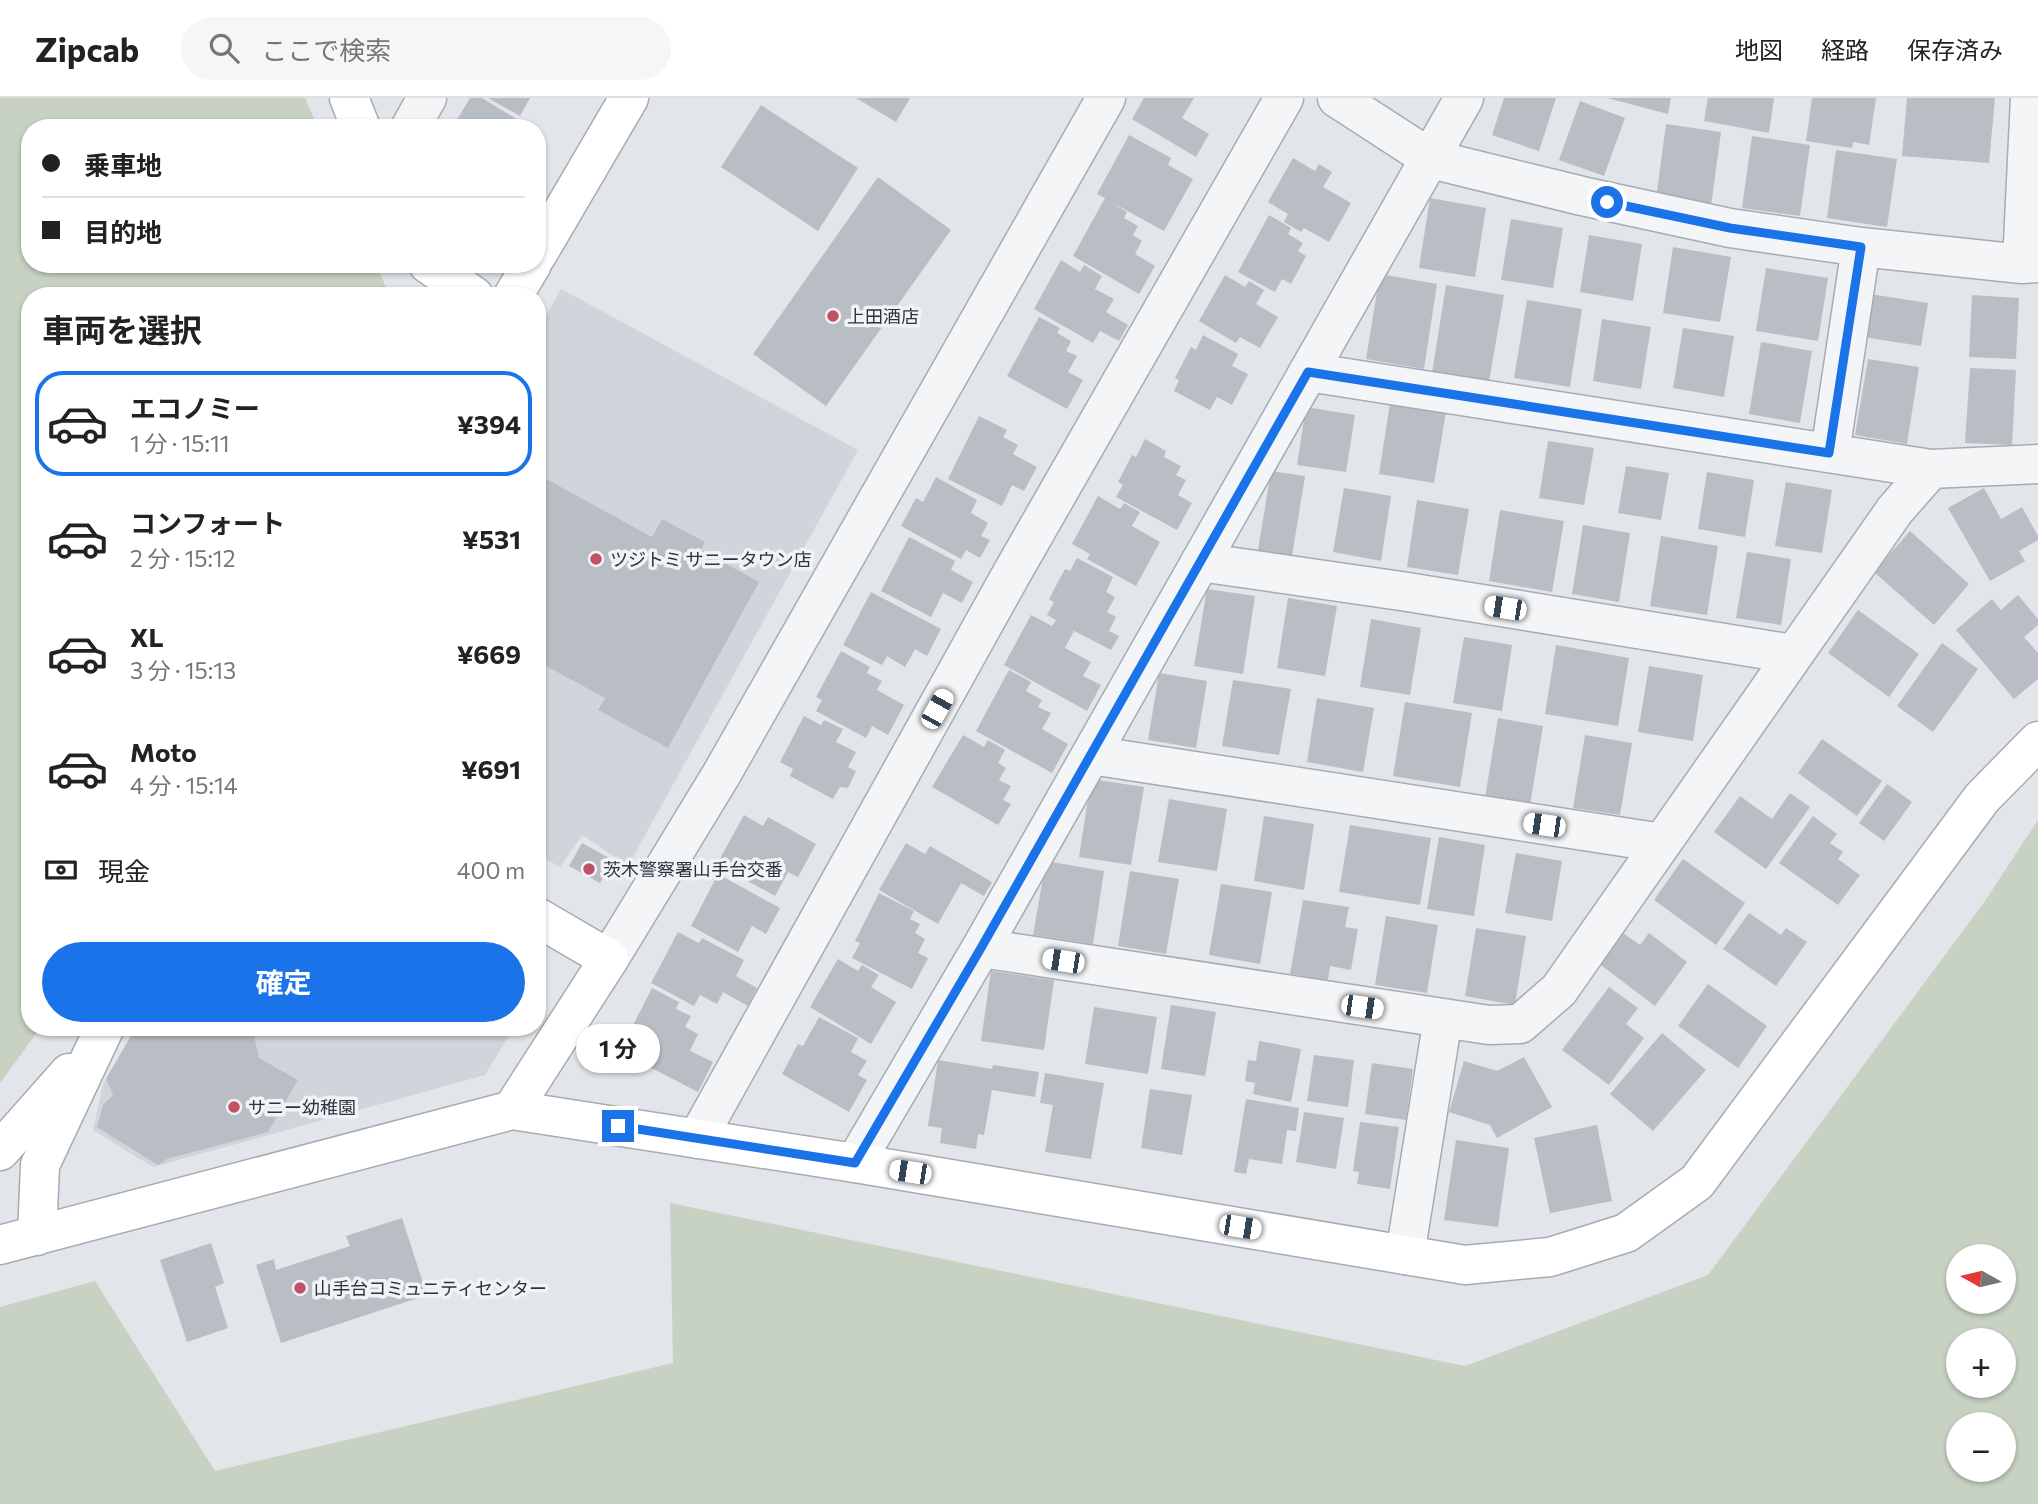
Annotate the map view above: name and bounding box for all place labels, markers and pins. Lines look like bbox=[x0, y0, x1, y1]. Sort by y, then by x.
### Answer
place label: 上田酒店 bbox=[847, 305, 919, 327]
marker: 上田酒店 bbox=[825, 308, 841, 324]
place label: ツジトミ サニータウン店 bbox=[610, 548, 811, 570]
marker: ツジトミ サニータウン店 bbox=[588, 551, 604, 567]
place label: 茨木警察署山手台交番 bbox=[603, 858, 783, 880]
marker: 茨木警察署山手台交番 bbox=[581, 861, 597, 877]
place label: サニー幼稚園 bbox=[248, 1096, 356, 1118]
marker: サニー幼稚園 bbox=[226, 1099, 242, 1115]
place label: 山手台コミュニティセンター bbox=[314, 1277, 547, 1299]
marker: 山手台コミュニティセンター bbox=[292, 1280, 308, 1296]

